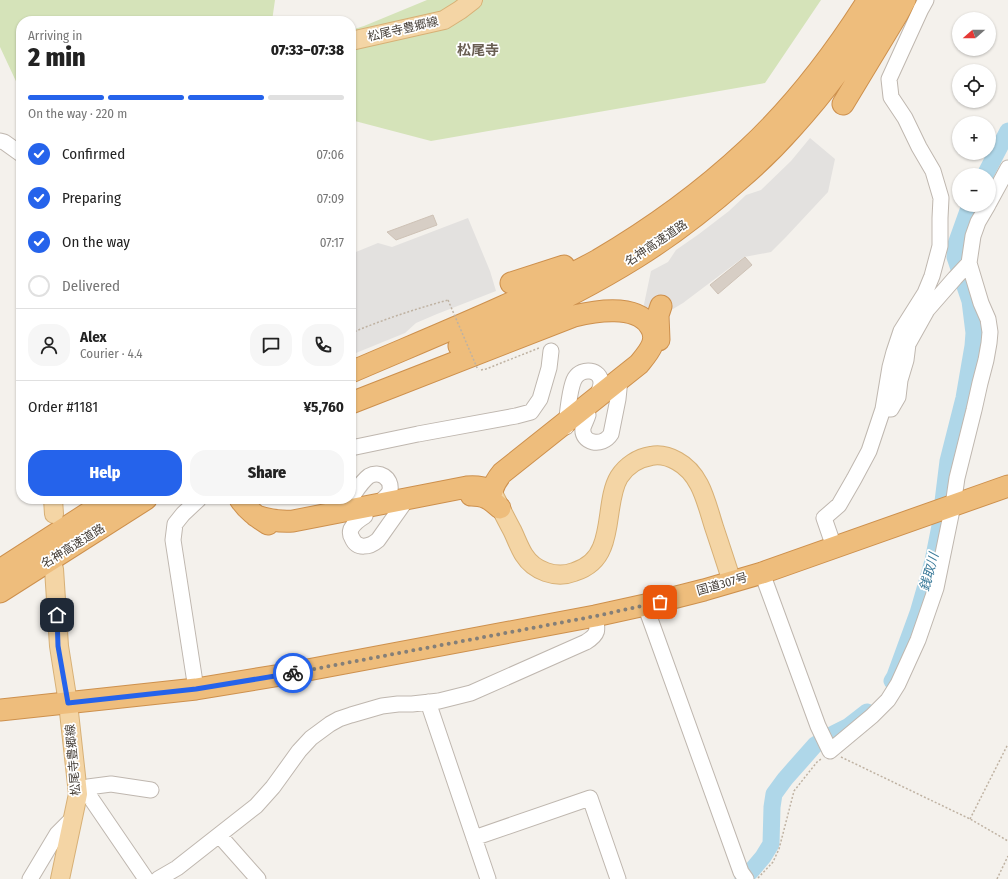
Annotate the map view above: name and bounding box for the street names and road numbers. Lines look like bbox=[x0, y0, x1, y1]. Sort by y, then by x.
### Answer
street label: 松尾寺豊郷線 bbox=[366, 14, 440, 44]
street label: 名神高速道路 bbox=[622, 217, 690, 269]
street label: 名神高速道路 bbox=[39, 521, 107, 571]
street label: 国道307号 bbox=[695, 570, 749, 598]
street label: 松尾寺豊郷線 bbox=[63, 724, 83, 796]

